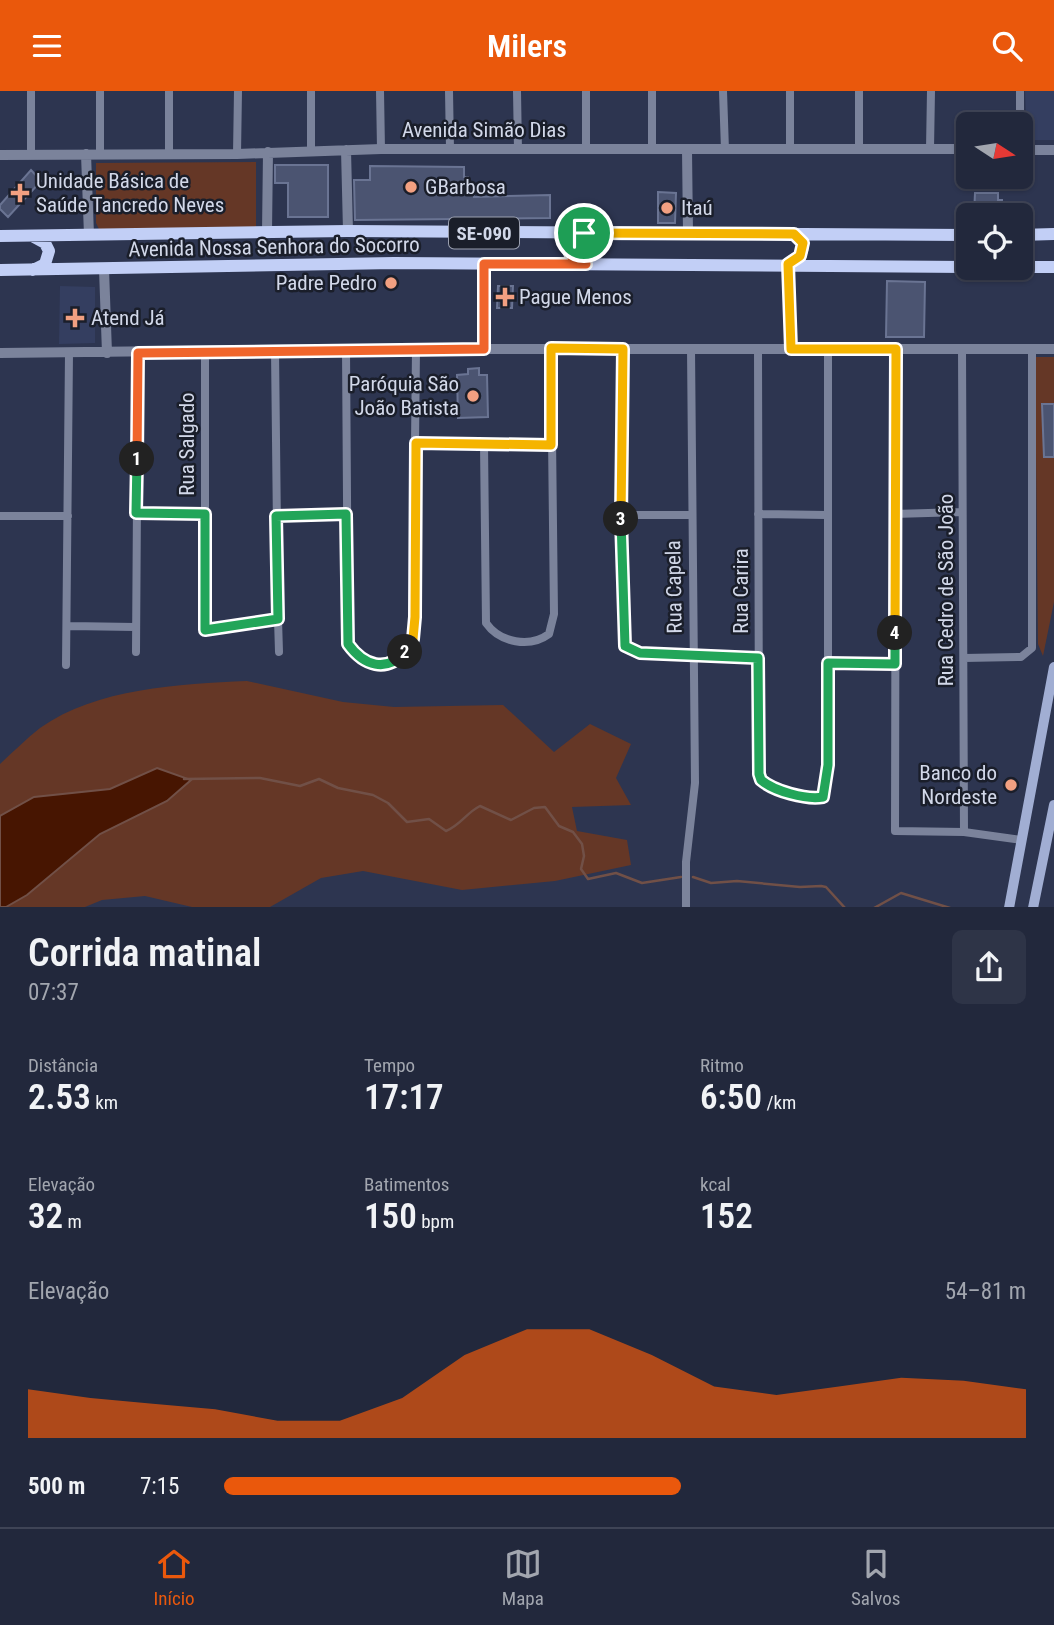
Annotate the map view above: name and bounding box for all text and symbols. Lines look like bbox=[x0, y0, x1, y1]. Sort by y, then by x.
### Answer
icon: menu bbox=[28, 27, 66, 65]
text: Milers bbox=[487, 27, 567, 65]
icon: search bbox=[988, 27, 1026, 65]
north arrow bbox=[956, 112, 1032, 189]
map controls bbox=[956, 112, 1033, 280]
street label: Avenida Simão Dias bbox=[402, 118, 566, 142]
place label: Unidade Básica de Saúde Tancredo Neves bbox=[36, 169, 224, 217]
place label: GBarbosa bbox=[425, 175, 506, 199]
marker: GBarbosa bbox=[403, 179, 419, 195]
marker: Unidade Básica de Saúde Tancredo Neves bbox=[10, 183, 30, 203]
place label: Itaú bbox=[681, 196, 713, 220]
marker: Itaú bbox=[659, 200, 675, 216]
pin bbox=[554, 203, 614, 263]
button: locate bbox=[956, 203, 1033, 280]
icon: arrive bbox=[565, 214, 603, 252]
road number: SE-090 bbox=[449, 217, 519, 249]
street label: Avenida Nossa Senhora do Socorro bbox=[128, 232, 420, 262]
place label: Padre Pedro bbox=[276, 271, 377, 295]
marker: Padre Pedro bbox=[383, 275, 399, 291]
place label: Pague Menos bbox=[519, 285, 632, 309]
marker: Pague Menos bbox=[497, 289, 513, 305]
place label: Atend Já bbox=[91, 306, 165, 330]
marker: Atend Já bbox=[65, 308, 85, 328]
place label: Paróquia São João Batista bbox=[349, 372, 459, 420]
marker: Paróquia São João Batista bbox=[465, 388, 481, 404]
street label: Rua Salgado bbox=[175, 392, 199, 496]
pin: 1 bbox=[120, 441, 154, 477]
text: 1 bbox=[132, 447, 141, 470]
street label: Rua Cedro de São João bbox=[934, 494, 958, 686]
pin: 3 bbox=[604, 501, 638, 537]
text: 3 bbox=[616, 507, 625, 530]
street label: Rua Capela bbox=[661, 540, 687, 634]
street label: Rua Carira bbox=[729, 548, 753, 634]
pin: 4 bbox=[878, 615, 912, 651]
text: 4 bbox=[890, 621, 899, 644]
pin: 2 bbox=[388, 635, 422, 669]
text: 2 bbox=[400, 640, 409, 663]
place label: Banco do Nordeste bbox=[919, 761, 997, 809]
marker: Banco do Nordeste bbox=[1003, 777, 1019, 793]
button: share bbox=[952, 930, 1026, 1004]
text: Corrida matinal bbox=[28, 931, 261, 975]
text: 07:37 bbox=[28, 979, 79, 1006]
text: Distância bbox=[28, 1054, 98, 1077]
text: Tempo bbox=[364, 1054, 415, 1077]
text: Ritmo bbox=[700, 1054, 744, 1077]
text: 2.53 bbox=[28, 1077, 91, 1118]
text: 17:17 bbox=[364, 1077, 444, 1118]
text: 6:50 bbox=[700, 1077, 762, 1118]
text: km bbox=[91, 1091, 118, 1114]
text: /km bbox=[762, 1091, 796, 1114]
text: Elevação bbox=[28, 1173, 95, 1196]
text: Batimentos bbox=[364, 1173, 450, 1196]
text: kcal bbox=[700, 1173, 731, 1196]
text: 32 bbox=[28, 1196, 63, 1237]
text: 150 bbox=[364, 1196, 417, 1237]
text: 152 bbox=[700, 1196, 753, 1237]
text: m bbox=[63, 1210, 82, 1233]
text: bpm bbox=[417, 1210, 454, 1233]
text: Elevação bbox=[28, 1278, 109, 1305]
text: 54–81 m bbox=[945, 1278, 1026, 1305]
text: 500 m bbox=[28, 1473, 85, 1500]
text: 7:15 bbox=[140, 1473, 179, 1500]
tab: Início bbox=[154, 1545, 195, 1610]
tab: Mapa bbox=[502, 1545, 544, 1610]
tab: Salvos bbox=[851, 1545, 900, 1610]

